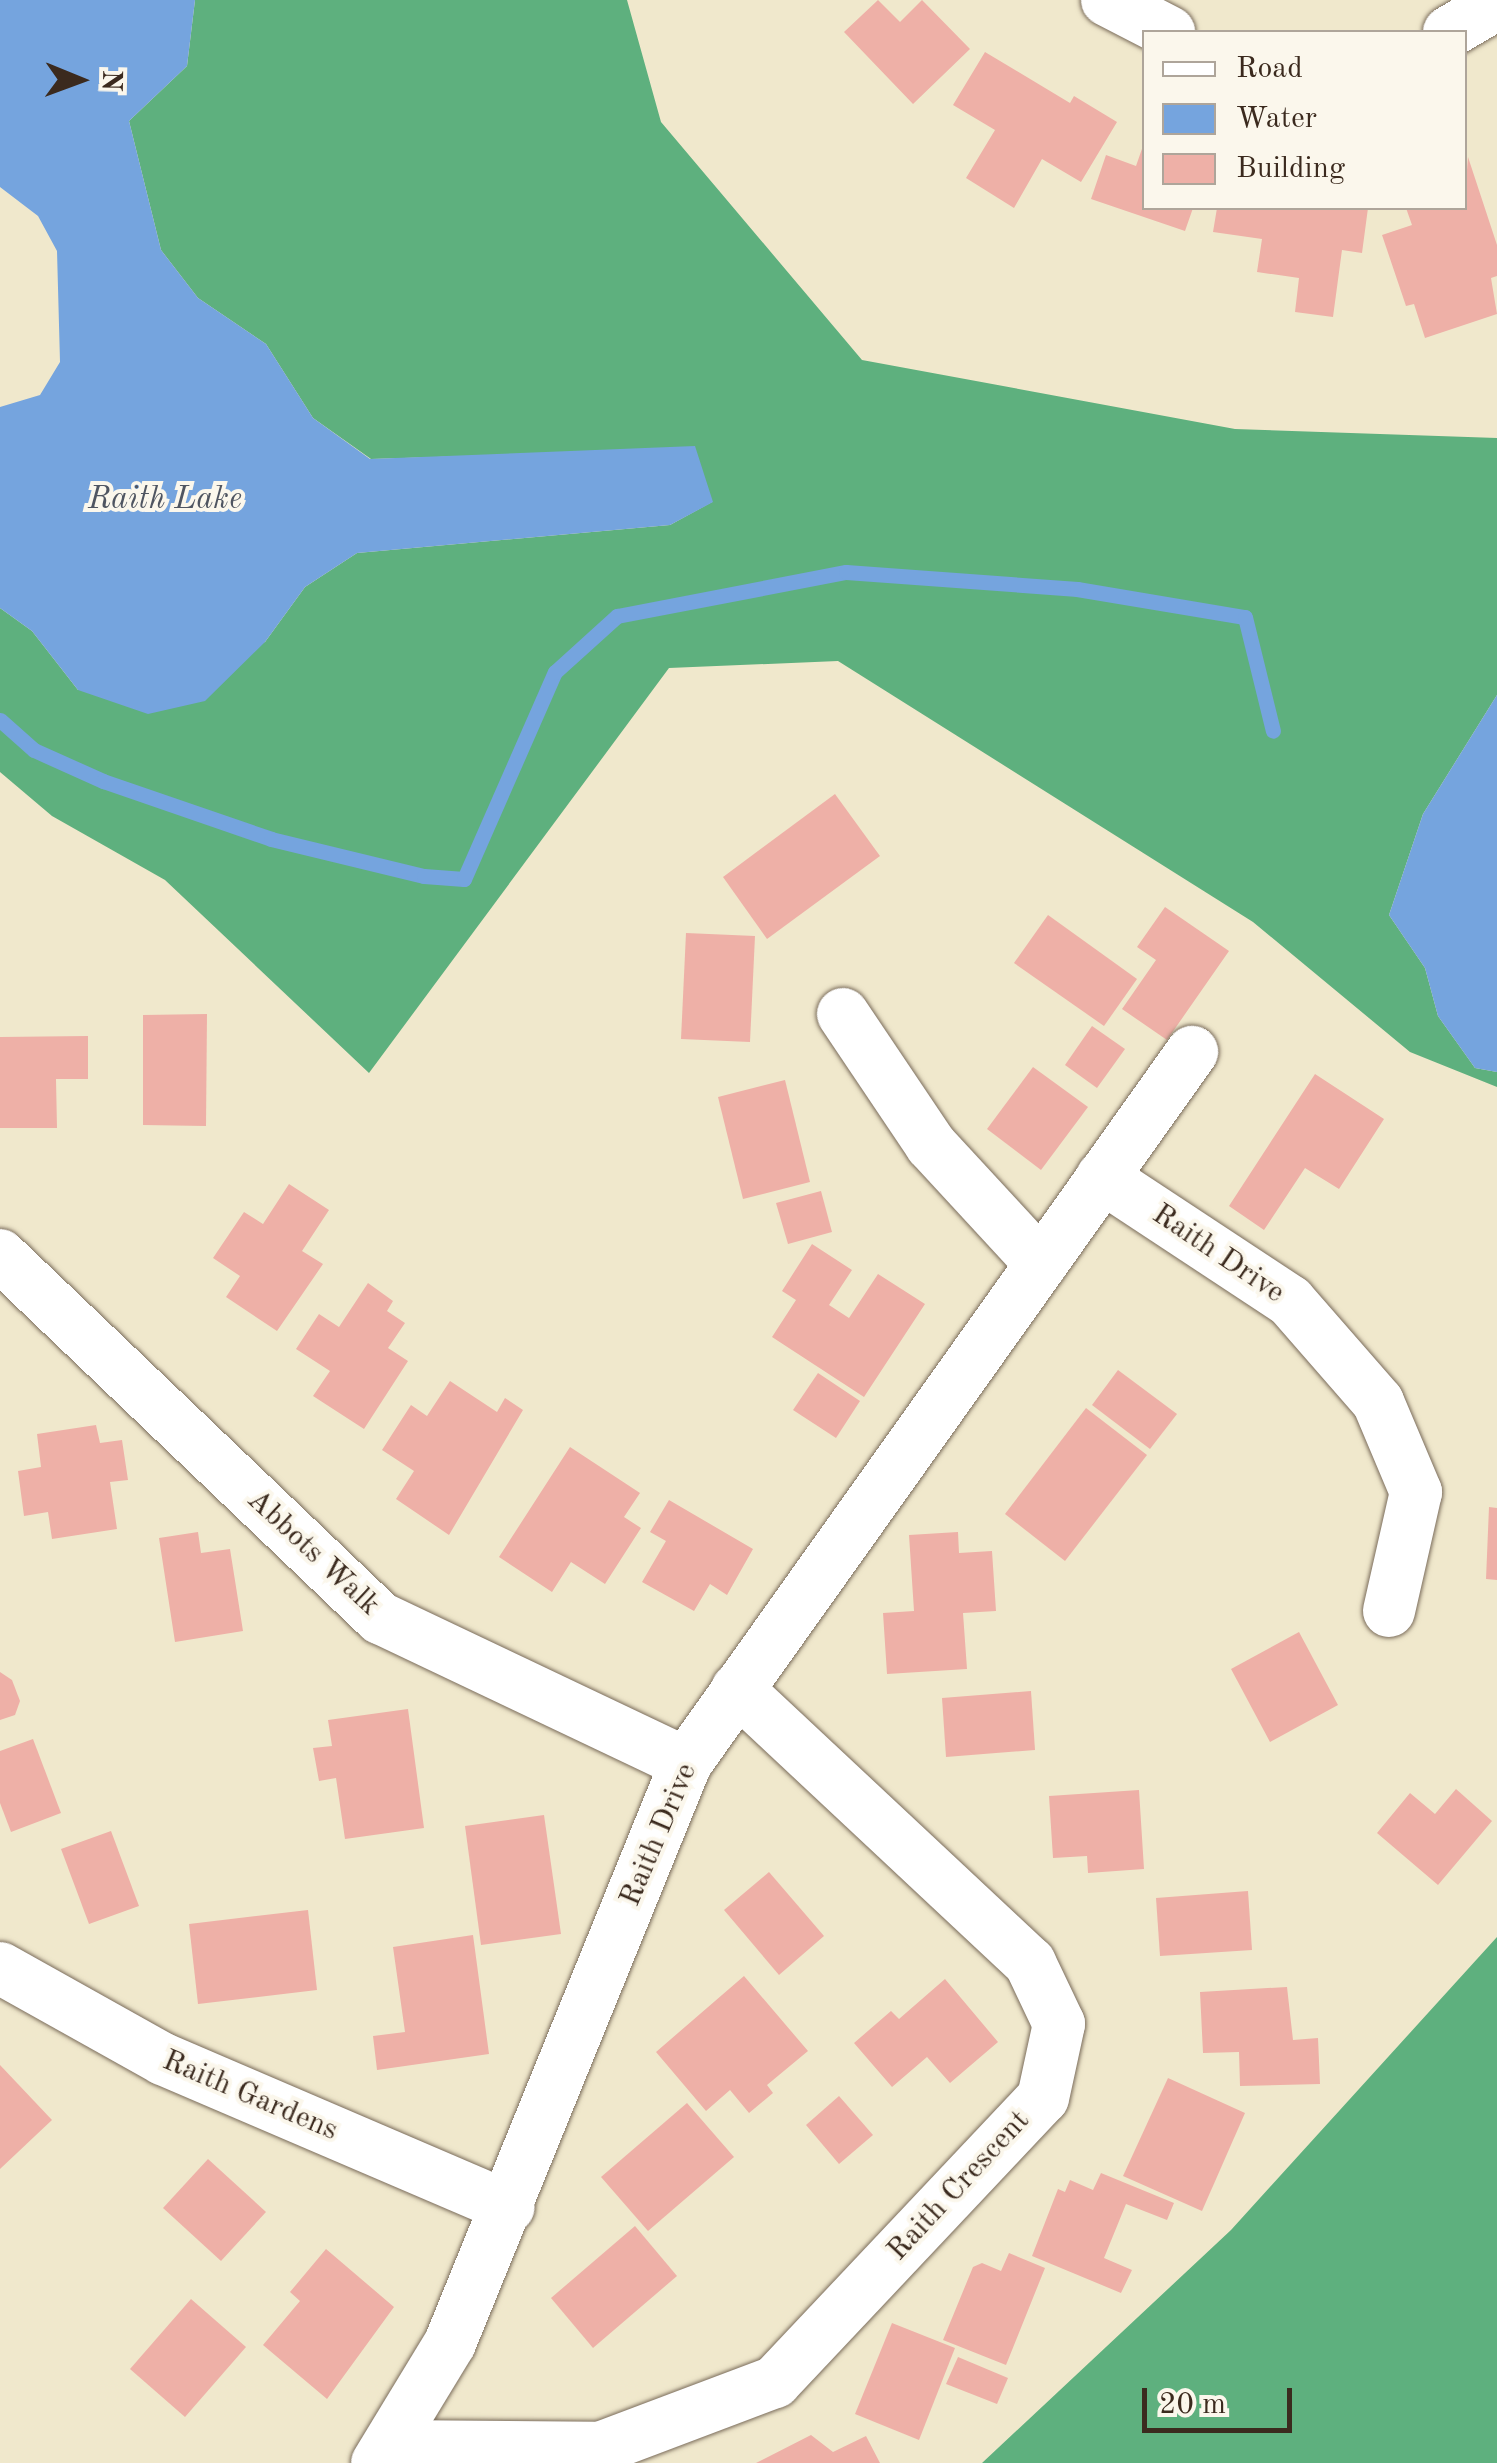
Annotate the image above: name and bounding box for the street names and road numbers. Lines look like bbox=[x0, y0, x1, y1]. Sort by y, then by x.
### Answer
street label: Raith Drive bbox=[1145, 1197, 1291, 1311]
street label: Abbots Walk bbox=[239, 1482, 387, 1624]
street label: Raith Drive bbox=[613, 1758, 705, 1912]
street label: Raith Gardens bbox=[157, 2043, 343, 2149]
street label: Raith Crescent bbox=[880, 2103, 1038, 2269]

